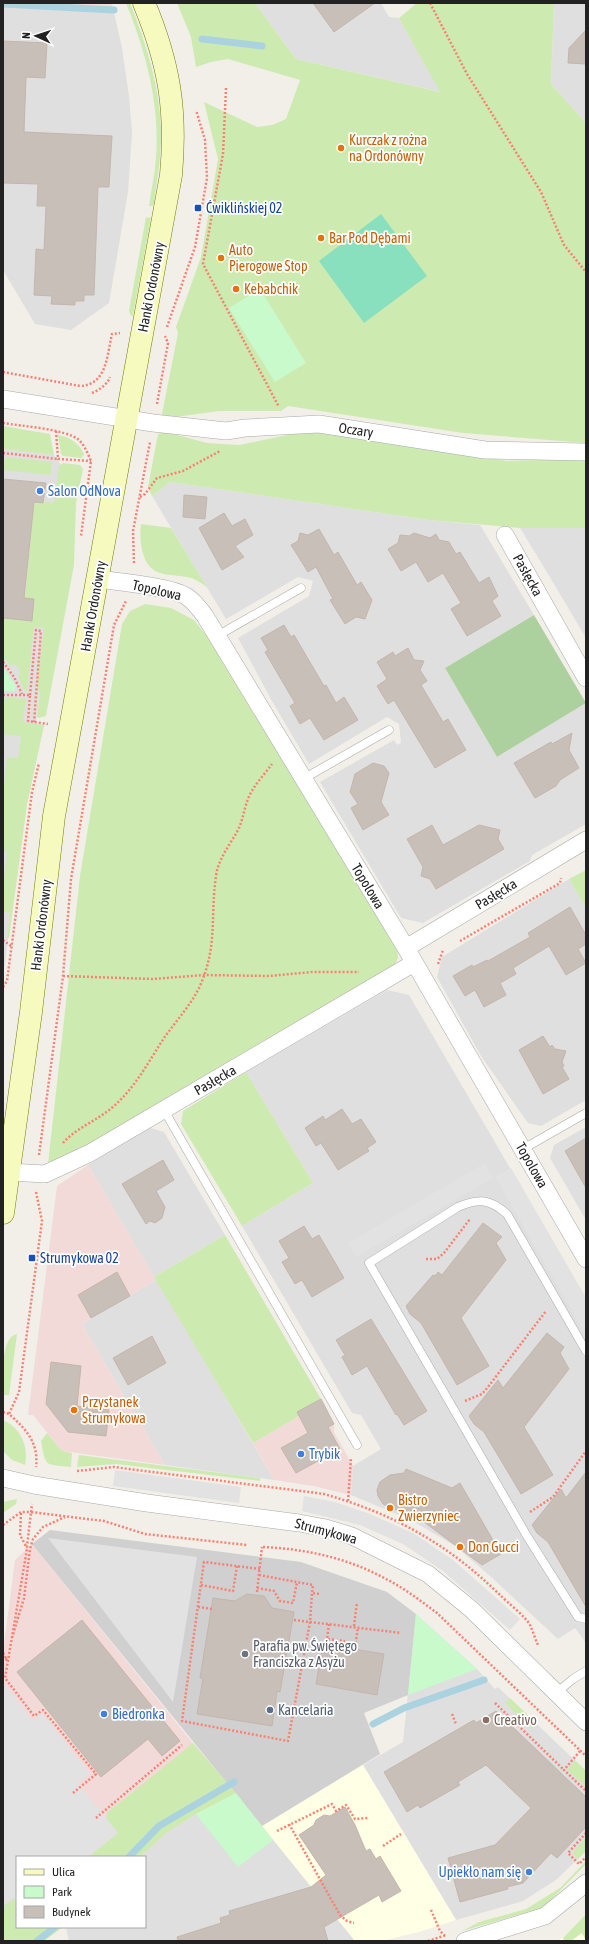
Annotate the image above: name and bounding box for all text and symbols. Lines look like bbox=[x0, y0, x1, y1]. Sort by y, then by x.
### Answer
north arrow bbox=[16, 16, 56, 56]
text: N bbox=[20, 32, 32, 39]
place label: Kurczak z rożna na Ordonówny bbox=[349, 132, 427, 164]
marker: Kurczak z rożna na Ordonówny bbox=[336, 143, 346, 153]
place label: Ćwiklińskiej 02 bbox=[206, 200, 282, 216]
marker: Ćwiklińskiej 02 bbox=[193, 203, 203, 213]
place label: Bar Pod Dębami bbox=[329, 230, 411, 246]
marker: Bar Pod Dębami bbox=[316, 233, 326, 243]
street label: Hanki Ordonówny bbox=[134, 240, 168, 334]
place label: Auto Pierogowe Stop bbox=[229, 242, 308, 274]
marker: Auto Pierogowe Stop bbox=[216, 253, 226, 263]
place label: Kebabchik bbox=[244, 281, 298, 297]
marker: Kebabchik bbox=[231, 284, 241, 294]
street label: Oczary bbox=[338, 419, 375, 441]
place label: Salon OdNova bbox=[48, 483, 121, 499]
marker: Salon OdNova bbox=[35, 486, 45, 496]
street label: Pasłęcka bbox=[510, 551, 546, 599]
street label: Hanki Ordonówny bbox=[77, 559, 109, 653]
street label: Topolowa bbox=[131, 577, 183, 603]
street label: Topolowa bbox=[348, 861, 388, 911]
street label: Pasłęcka bbox=[472, 875, 520, 913]
street label: Hanki Ordonówny bbox=[27, 878, 55, 972]
street label: Pasłęcka bbox=[191, 1062, 239, 1098]
street label: Topolowa bbox=[513, 1139, 551, 1191]
place label: Strumykowa 02 bbox=[40, 1250, 119, 1266]
marker: Strumykowa 02 bbox=[27, 1253, 37, 1263]
place label: Przystanek Strumykowa bbox=[82, 1394, 146, 1426]
marker: Przystanek Strumykowa bbox=[69, 1405, 79, 1415]
place label: Trybik bbox=[309, 1446, 340, 1462]
marker: Trybik bbox=[296, 1449, 306, 1459]
place label: Bistro Zwierzyniec bbox=[398, 1492, 459, 1524]
marker: Bistro Zwierzyniec bbox=[385, 1503, 395, 1513]
street label: Strumykowa bbox=[293, 1515, 359, 1547]
place label: Don Gucci bbox=[468, 1539, 519, 1555]
marker: Don Gucci bbox=[455, 1542, 465, 1552]
place label: Parafia pw. Świętego Franciszka z Asyżu bbox=[253, 1638, 357, 1670]
marker: Parafia pw. Świętego Franciszka z Asyżu bbox=[240, 1649, 250, 1659]
place label: Kancelaria bbox=[278, 1702, 334, 1718]
marker: Kancelaria bbox=[265, 1705, 275, 1715]
place label: Biedronka bbox=[112, 1706, 165, 1722]
marker: Biedronka bbox=[99, 1709, 109, 1719]
place label: Creativo bbox=[494, 1712, 537, 1728]
marker: Creativo bbox=[481, 1715, 491, 1725]
legend bbox=[16, 1856, 146, 1928]
place label: Upiekło nam się bbox=[438, 1864, 521, 1880]
text: Ulica bbox=[52, 1865, 75, 1879]
marker: Upiekło nam się bbox=[524, 1867, 534, 1877]
text: Park bbox=[52, 1885, 73, 1899]
text: Budynek bbox=[52, 1905, 91, 1919]

